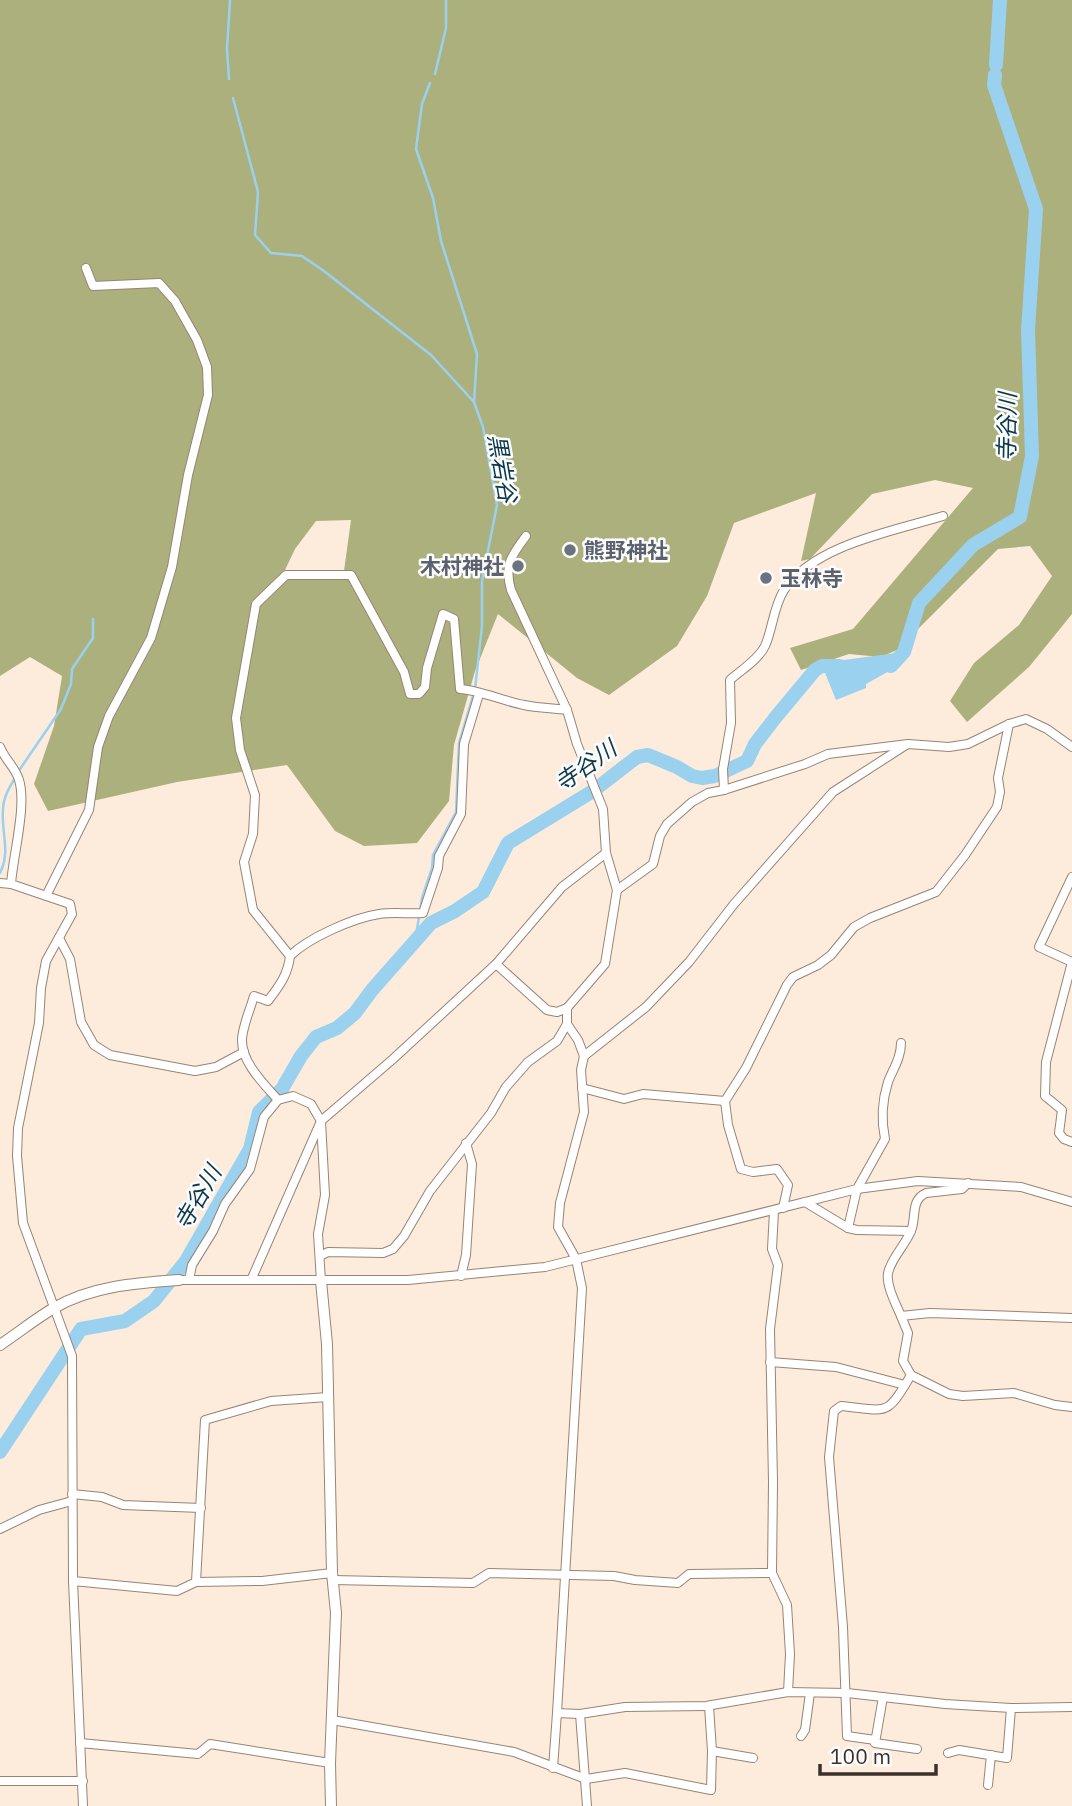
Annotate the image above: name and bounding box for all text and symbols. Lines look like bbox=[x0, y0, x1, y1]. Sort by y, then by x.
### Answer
water label: 寺谷川 bbox=[990, 389, 1022, 462]
water label: 黒岩谷 bbox=[482, 431, 524, 507]
place label: 熊野神社 bbox=[584, 536, 668, 564]
marker: 熊野神社 bbox=[562, 542, 578, 558]
place label: 木村神社 bbox=[420, 552, 504, 580]
marker: 木村神社 bbox=[510, 558, 526, 574]
place label: 玉林寺 bbox=[780, 564, 843, 592]
marker: 玉林寺 bbox=[758, 570, 774, 586]
water label: 寺谷川 bbox=[548, 731, 624, 797]
water label: 寺谷川 bbox=[167, 1157, 229, 1234]
scale bar bbox=[820, 1732, 936, 1776]
text: 100 m bbox=[830, 1742, 891, 1770]

